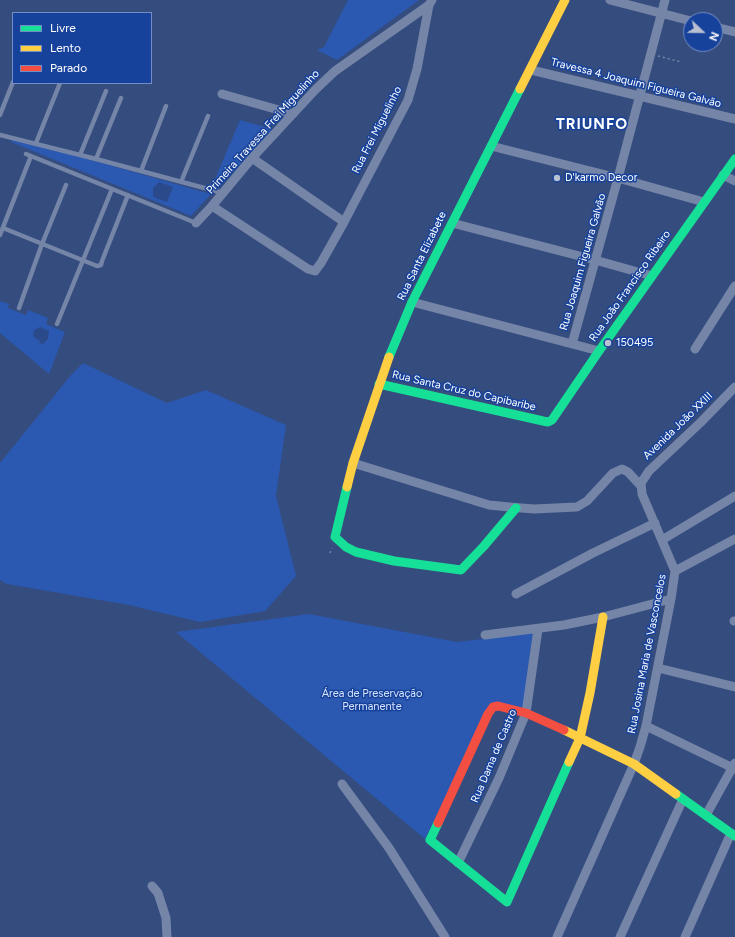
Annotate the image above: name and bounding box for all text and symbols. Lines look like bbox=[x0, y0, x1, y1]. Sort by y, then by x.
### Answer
legend bbox=[12, 12, 152, 84]
north arrow bbox=[683, 12, 723, 52]
text: Livre bbox=[50, 21, 76, 35]
text: N bbox=[706, 30, 721, 43]
text: Lento bbox=[50, 41, 81, 55]
street label: Travessa 4 Joaquim Figueira Galvão bbox=[550, 55, 722, 111]
text: Parado bbox=[50, 61, 87, 75]
street label: Primeira Travessa Frei Miguelinho bbox=[204, 67, 322, 197]
street label: Rua Frei Miguelinho bbox=[349, 84, 405, 176]
district label: TRIUNFO bbox=[556, 116, 628, 134]
place label: D'karmo Decor bbox=[565, 171, 637, 185]
marker: D'karmo Decor bbox=[552, 173, 562, 183]
street label: Rua Joaquim Figueira Galvão bbox=[557, 192, 609, 332]
street label: Rua Santa Elizabete bbox=[395, 209, 449, 303]
street label: Rua João Francisco Ribeiro bbox=[587, 228, 673, 344]
place label: 150495 bbox=[616, 336, 653, 350]
marker: 150495 bbox=[603, 338, 613, 348]
street label: Rua Santa Cruz do Capibaribe bbox=[391, 368, 537, 414]
street label: Avenida João XXIII bbox=[640, 389, 716, 463]
street label: Rua Josina Maria de Vasconcelos bbox=[625, 573, 669, 735]
park label: Área de Preservação Permanente bbox=[322, 687, 422, 713]
street label: Rua Dama de Castro bbox=[468, 707, 520, 805]

